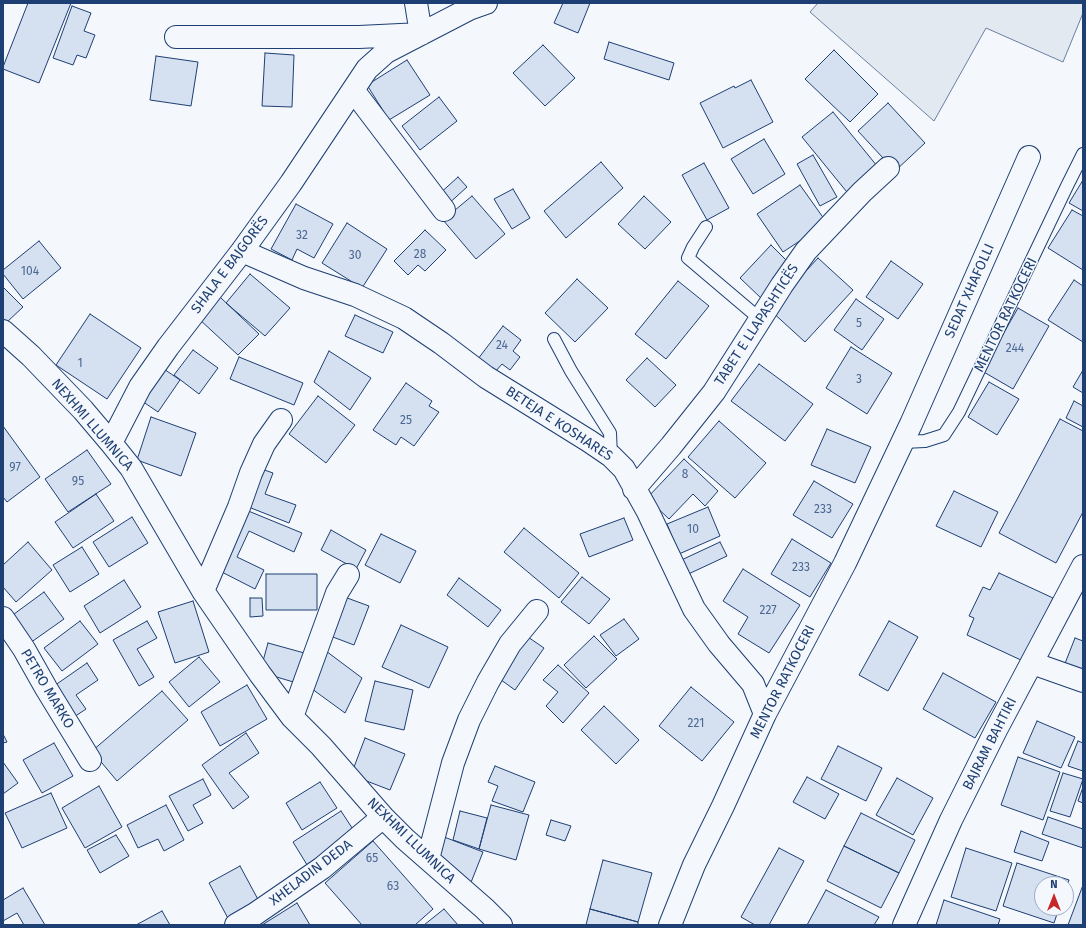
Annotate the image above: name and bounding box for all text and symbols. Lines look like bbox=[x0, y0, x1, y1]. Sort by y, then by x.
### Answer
street label: SHALA E BAJGORËS bbox=[188, 213, 272, 317]
house number: 32 bbox=[296, 229, 308, 243]
street label: SEDAT XHAFOLLI bbox=[942, 241, 998, 341]
house number: 28 bbox=[414, 248, 426, 262]
house number: 30 bbox=[349, 249, 361, 263]
street label: MENTOR RATKOCERI bbox=[971, 255, 1041, 375]
street label: TABET E LLAPASHTICËS bbox=[711, 261, 803, 389]
house number: 104 bbox=[21, 265, 39, 279]
house number: 5 bbox=[856, 317, 862, 331]
house number: 24 bbox=[496, 339, 508, 353]
house number: 244 bbox=[1006, 342, 1024, 356]
house number: 1 bbox=[77, 357, 83, 371]
house number: 3 bbox=[856, 373, 862, 387]
street label: NEXHMI LLUMNICA bbox=[48, 376, 136, 474]
street label: BETEJA E KOSHARES bbox=[502, 383, 616, 465]
house number: 25 bbox=[400, 414, 412, 428]
house number: 97 bbox=[9, 461, 21, 475]
house number: 8 bbox=[682, 468, 688, 482]
house number: 95 bbox=[72, 475, 84, 489]
house number: 233 bbox=[814, 503, 832, 517]
house number: 10 bbox=[687, 523, 699, 537]
house number: 233 bbox=[792, 561, 810, 575]
house number: 227 bbox=[759, 604, 777, 618]
street label: MENTOR RATKOCERI bbox=[747, 622, 819, 742]
street label: PETRO MARKO bbox=[17, 646, 77, 732]
street label: BAJRAM BAHTIRI bbox=[959, 695, 1021, 793]
house number: 221 bbox=[688, 717, 704, 731]
street label: NEXHMI LLUMNICA bbox=[363, 795, 459, 887]
street label: XHELADIN DEDA bbox=[266, 836, 356, 910]
house number: 65 bbox=[366, 852, 378, 866]
north arrow bbox=[1034, 876, 1074, 916]
text: N bbox=[1050, 878, 1058, 891]
house number: 63 bbox=[387, 880, 399, 894]

